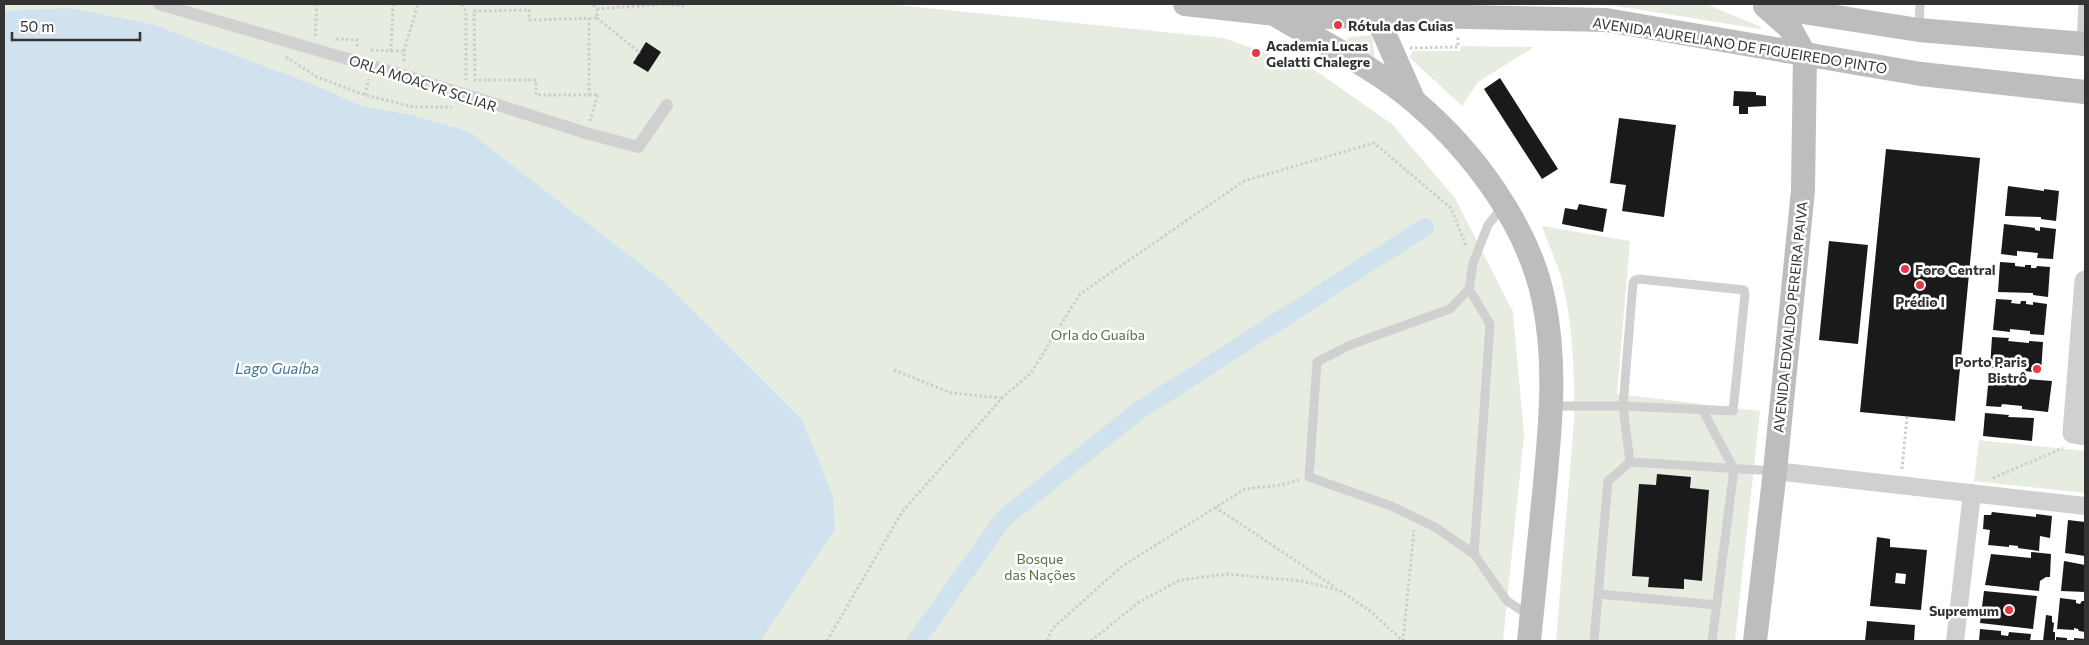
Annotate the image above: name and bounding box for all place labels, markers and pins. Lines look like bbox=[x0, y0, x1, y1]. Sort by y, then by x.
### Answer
place label: Rótula das Cuias bbox=[1348, 17, 1454, 34]
marker: Rótula das Cuias bbox=[1332, 19, 1344, 31]
place label: Academia Lucas Gelatti Chalegre bbox=[1266, 37, 1370, 70]
marker: Academia Lucas Gelatti Chalegre bbox=[1250, 47, 1262, 59]
place label: Foro Central bbox=[1915, 261, 1996, 278]
marker: Foro Central bbox=[1899, 263, 1911, 275]
marker: Prédio I bbox=[1914, 279, 1926, 291]
place label: Prédio I bbox=[1895, 293, 1945, 310]
place label: Porto Paris Bistrô bbox=[1954, 353, 2027, 386]
marker: Porto Paris Bistrô bbox=[2031, 363, 2043, 375]
place label: Supremum bbox=[1929, 602, 1999, 619]
marker: Supremum bbox=[2003, 604, 2015, 616]

